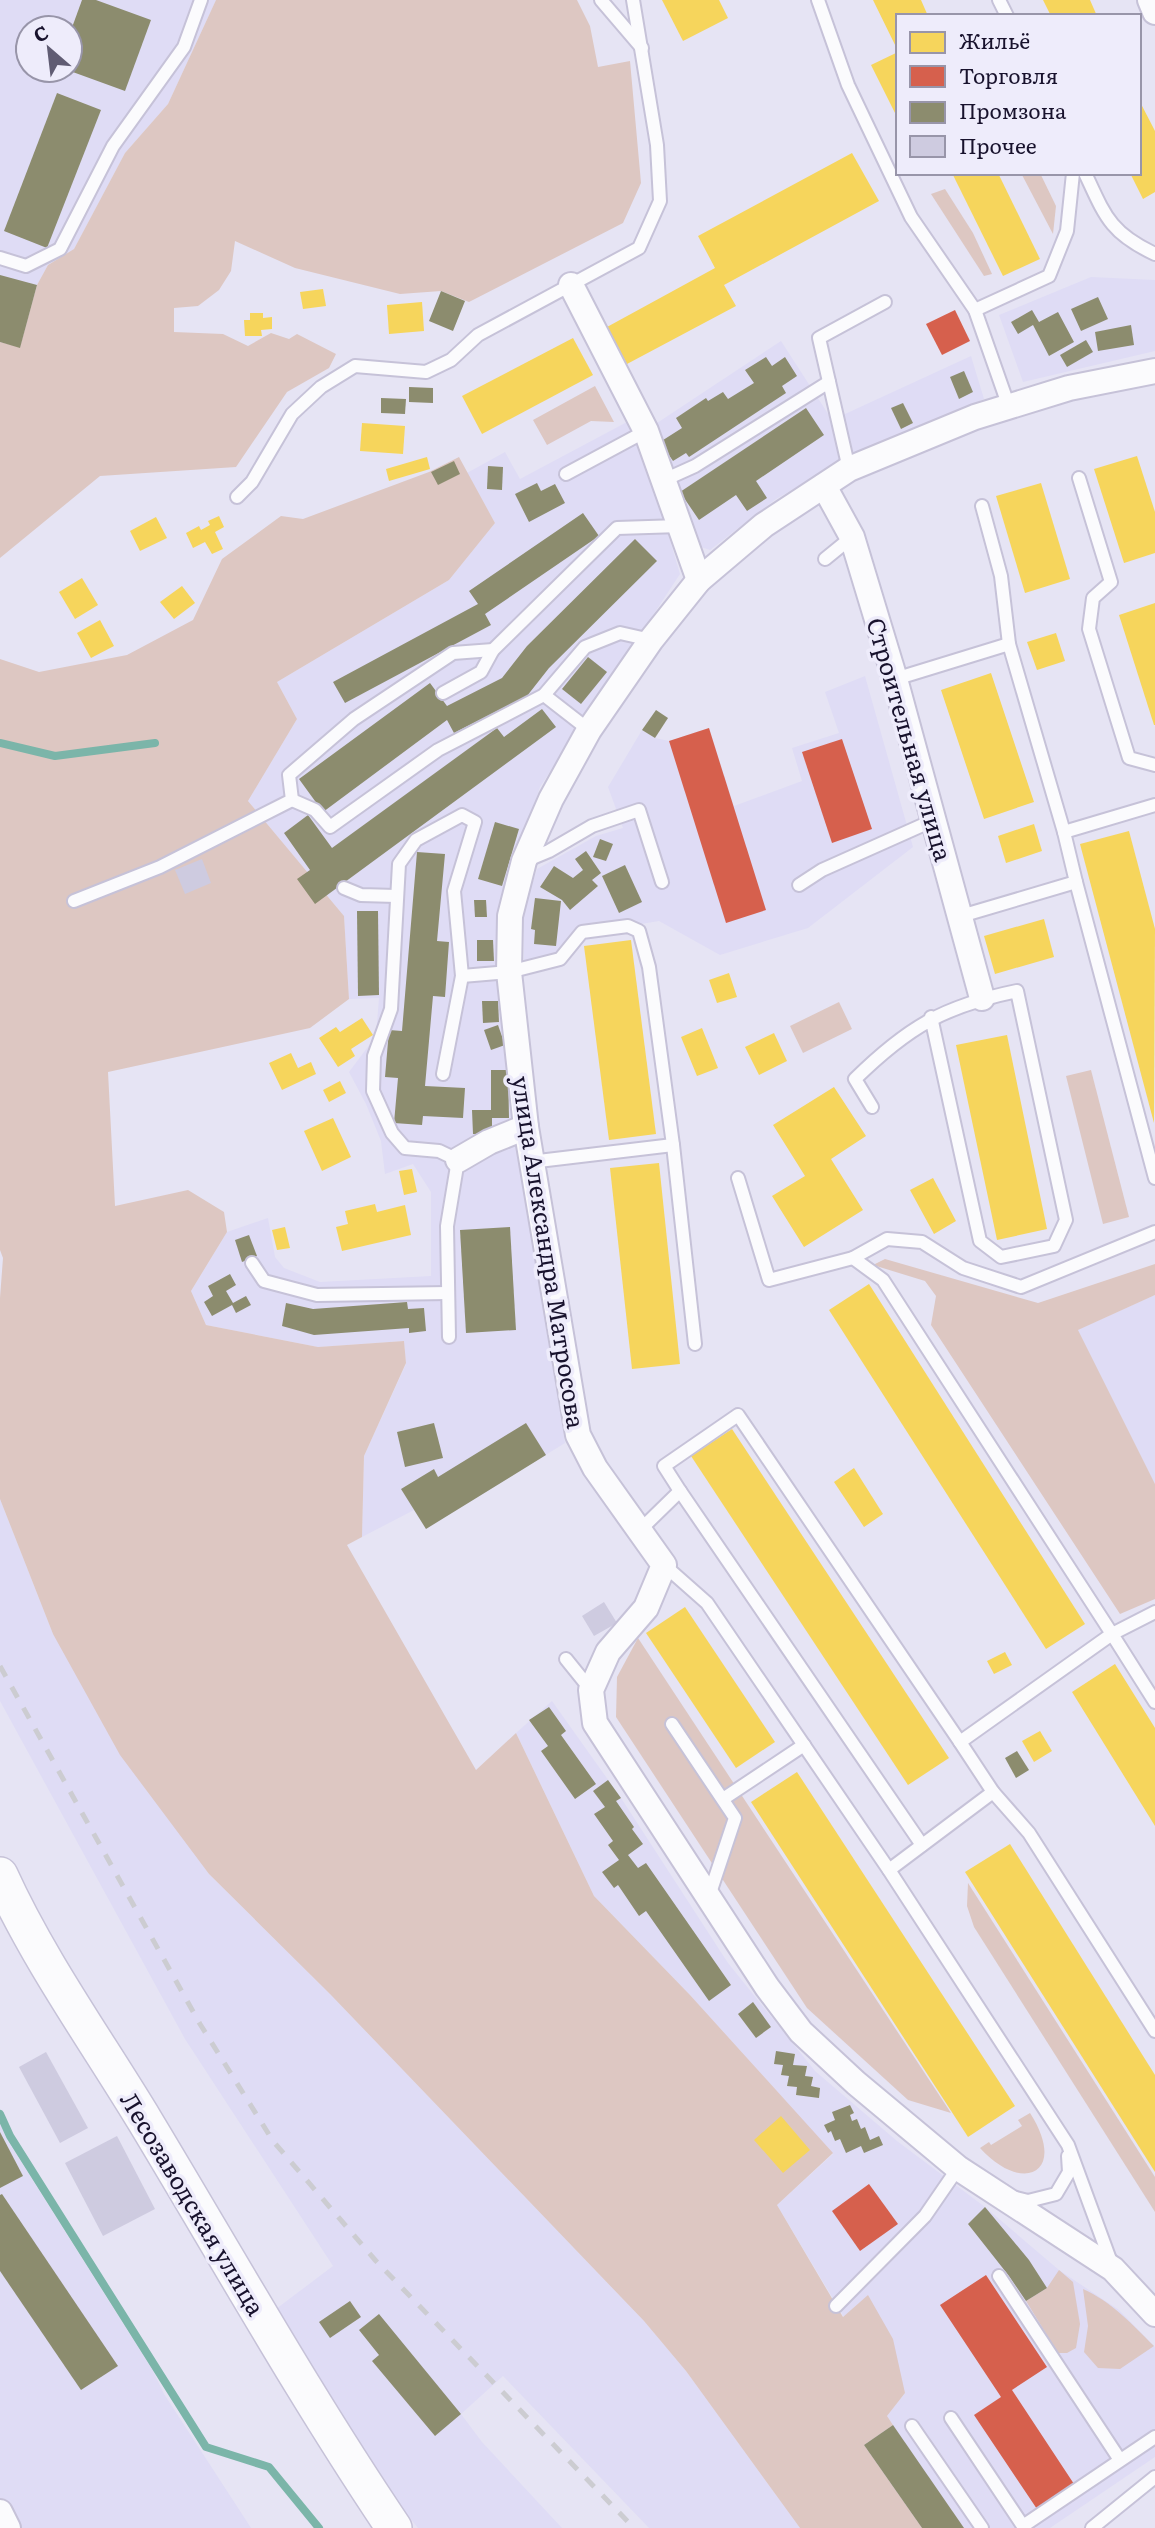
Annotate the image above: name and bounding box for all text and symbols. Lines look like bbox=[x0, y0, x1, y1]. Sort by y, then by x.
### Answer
north arrow bbox=[14, 14, 84, 84]
legend bbox=[896, 14, 1141, 175]
text: С bbox=[28, 18, 53, 49]
text: Жильё bbox=[959, 24, 1030, 55]
text: Торговля bbox=[959, 59, 1058, 90]
text: Промзона bbox=[959, 94, 1067, 125]
text: Прочее bbox=[959, 129, 1037, 160]
street label: Строительная улица bbox=[859, 613, 963, 865]
street label: улица Александра Матросова bbox=[505, 1073, 595, 1431]
street label: Лесозаводская улица bbox=[113, 2085, 275, 2321]

